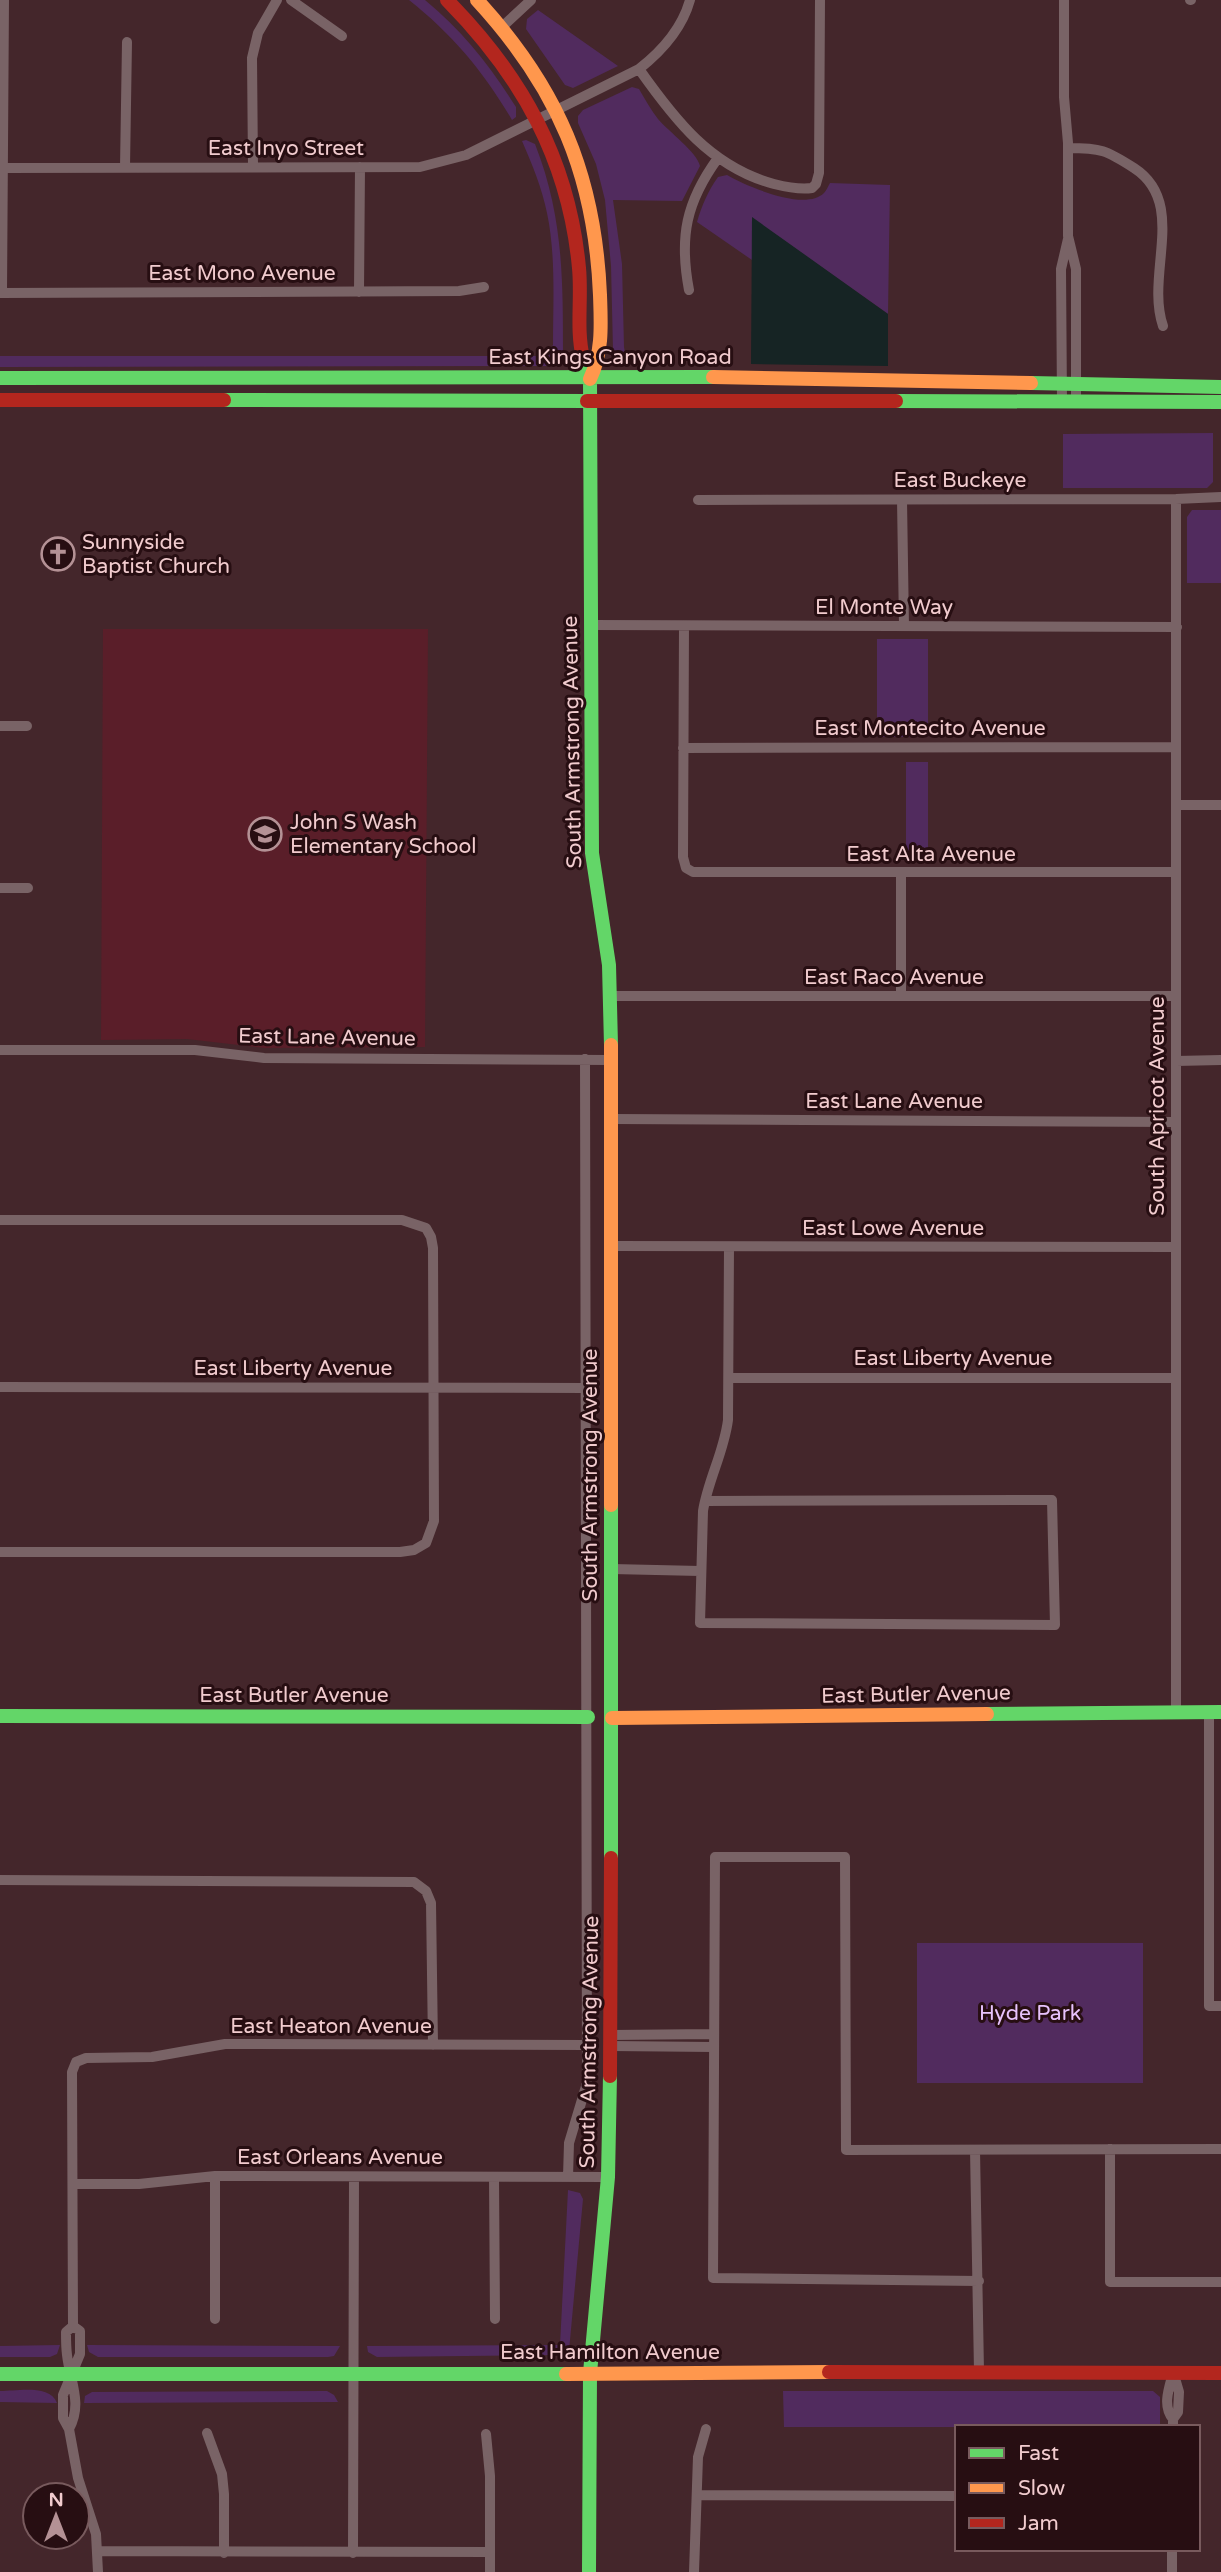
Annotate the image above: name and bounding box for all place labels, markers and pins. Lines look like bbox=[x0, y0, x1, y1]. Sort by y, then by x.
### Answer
place label: Sunnyside Baptist Church bbox=[82, 530, 230, 579]
church icon: Sunnyside Baptist Church bbox=[39, 535, 77, 573]
place label: John S Wash Elementary School bbox=[290, 810, 477, 859]
school or university icon: John S Wash Elementary School bbox=[246, 815, 284, 853]

